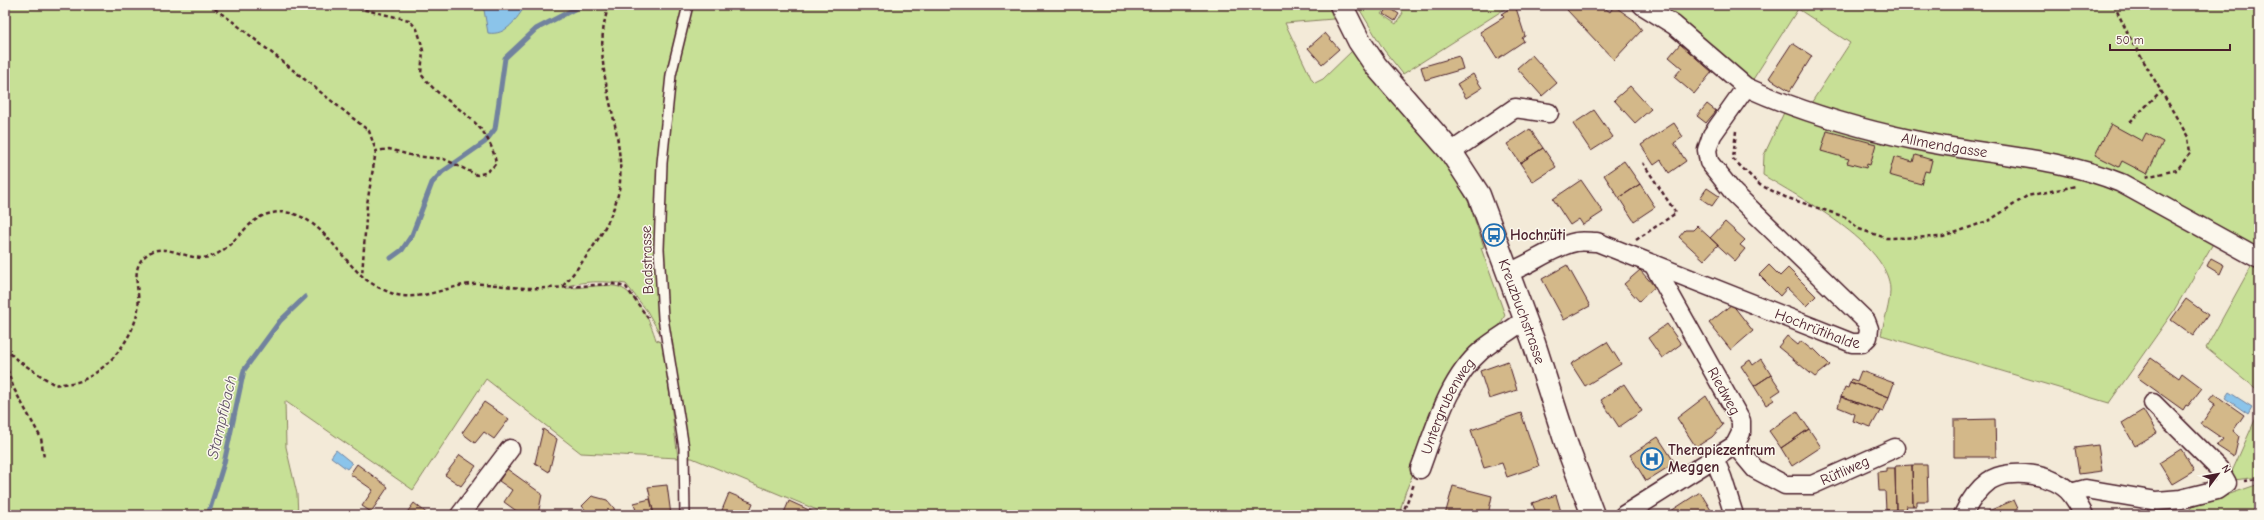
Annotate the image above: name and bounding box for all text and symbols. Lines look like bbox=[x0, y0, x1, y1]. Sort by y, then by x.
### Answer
scale bar bbox=[2110, 26, 2230, 52]
text: 50 m bbox=[2116, 33, 2144, 47]
street label: Allmendgasse bbox=[1900, 129, 1989, 161]
bus stop icon: Hochrüti bbox=[1481, 222, 1507, 248]
street label: Badstrasse bbox=[637, 225, 657, 295]
place label: Hochrüti bbox=[1510, 226, 1566, 244]
street label: Kreuzbuchstrasse bbox=[1495, 256, 1549, 367]
street label: Hochrütihalde bbox=[1772, 304, 1860, 352]
street label: Untergrubenweg bbox=[1417, 354, 1479, 457]
street label: Riedweg bbox=[1704, 364, 1744, 418]
water label: Stampfibach bbox=[204, 374, 240, 461]
place label: Therapiezentrum Meggen bbox=[1668, 441, 1776, 476]
hospital icon: Therapiezentrum Meggen bbox=[1639, 446, 1665, 472]
street label: Rütliweg bbox=[1817, 452, 1872, 489]
north arrow bbox=[2198, 454, 2238, 494]
text: N bbox=[2219, 462, 2233, 475]

